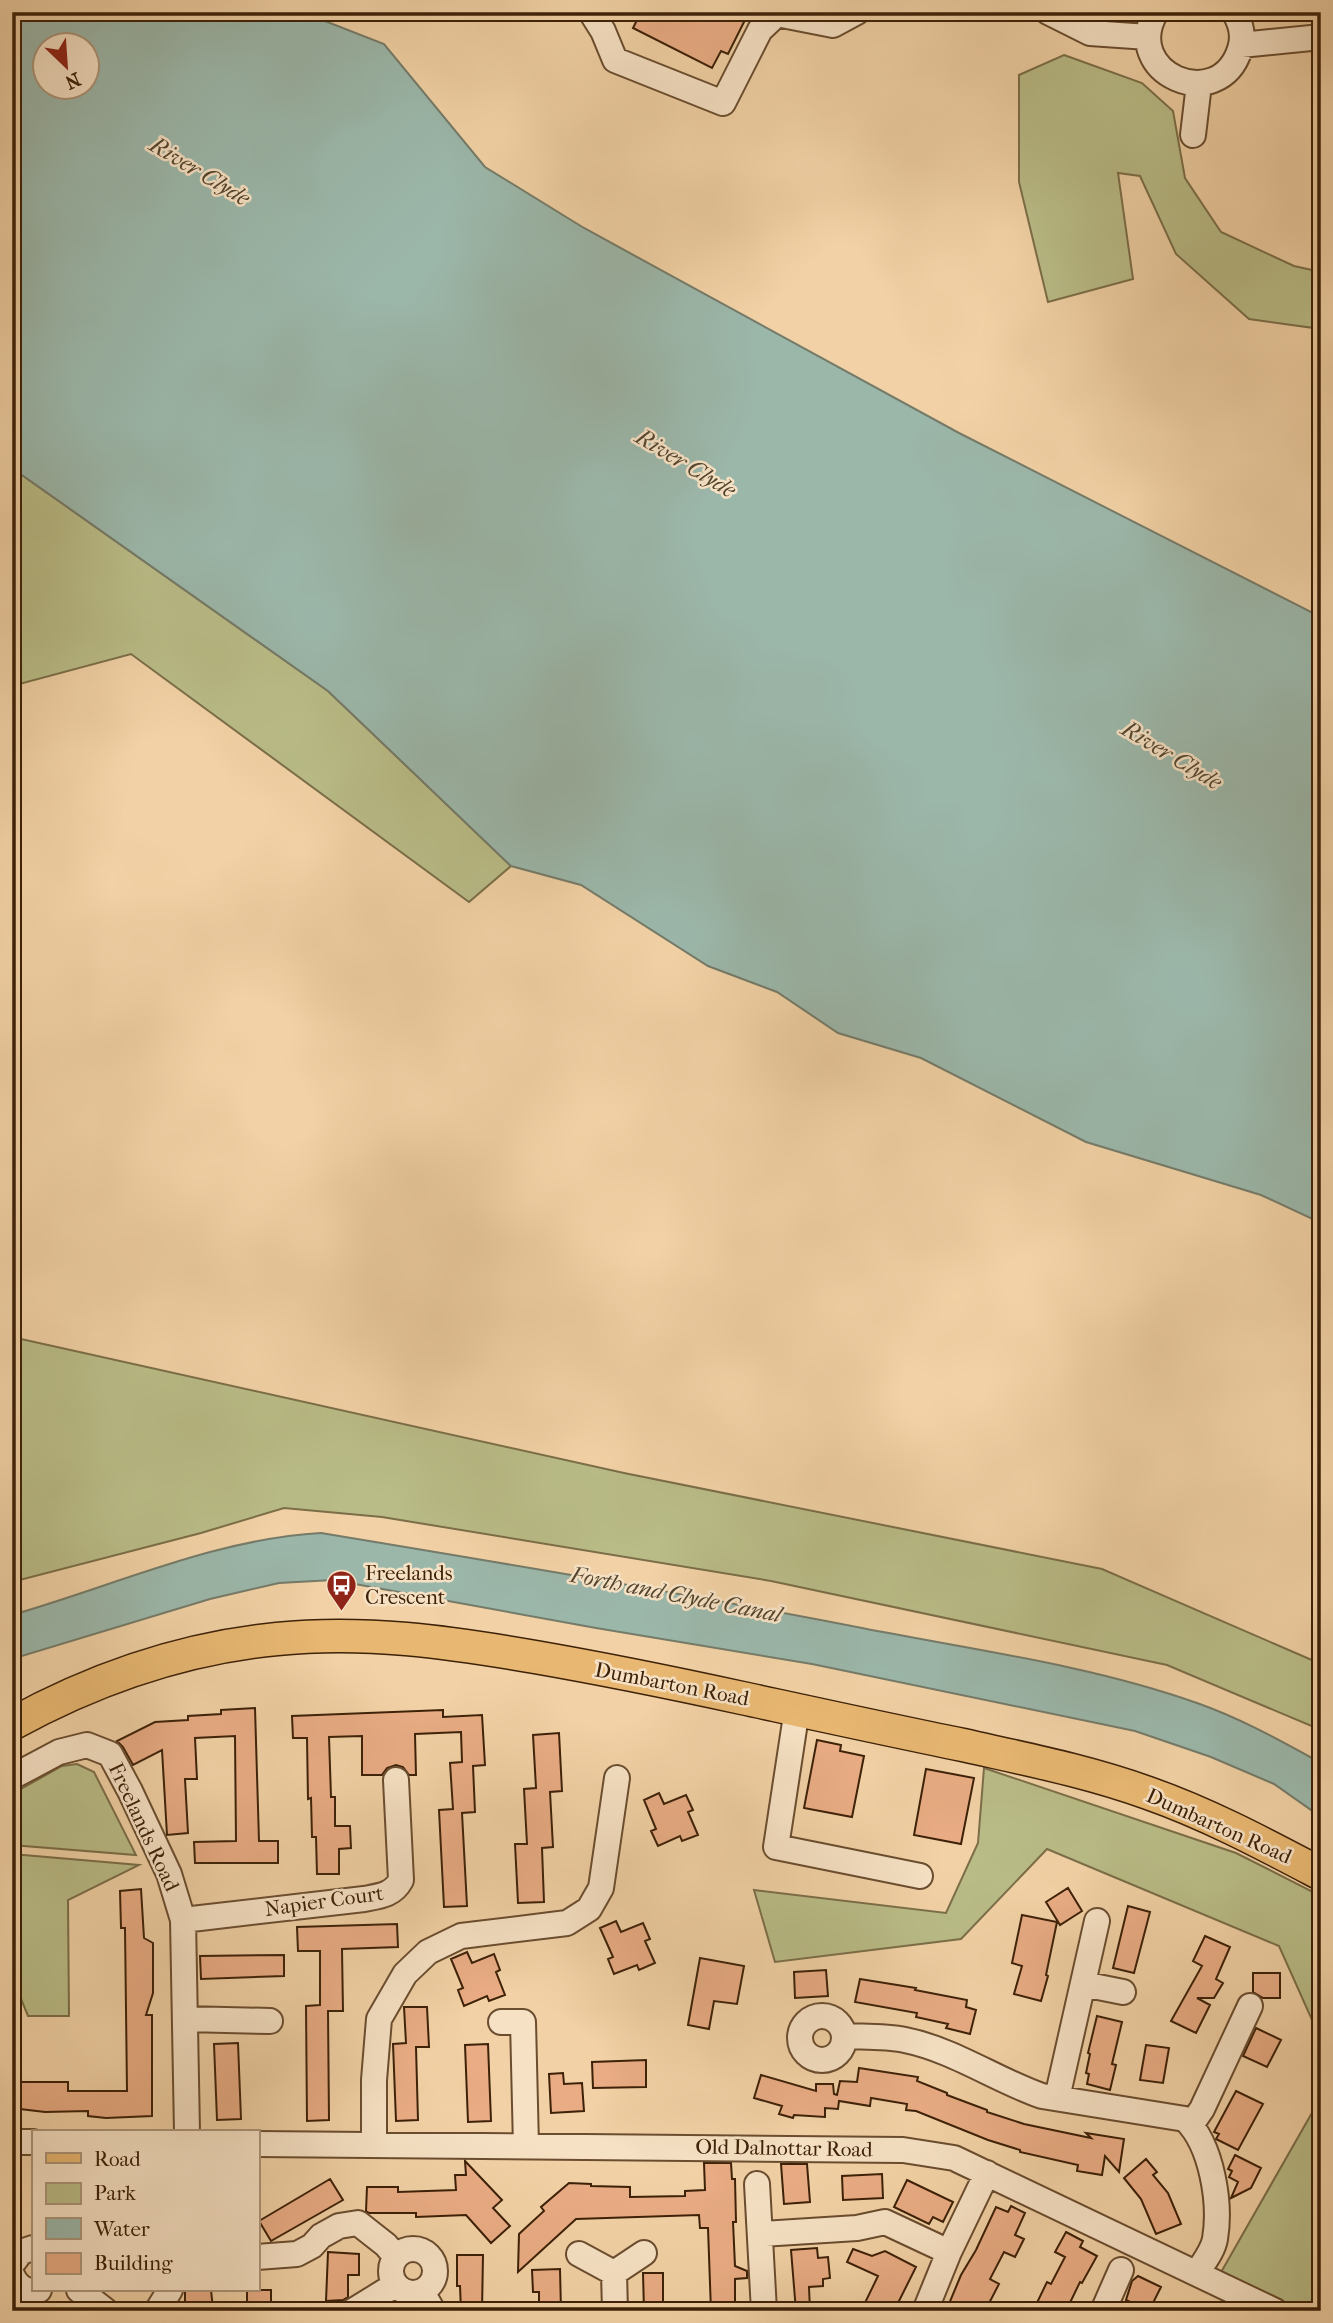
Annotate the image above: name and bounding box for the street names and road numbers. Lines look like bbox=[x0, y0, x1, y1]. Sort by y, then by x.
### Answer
street label: Dumbarton Road bbox=[593, 1657, 752, 1711]
street label: Freelands Road bbox=[104, 1759, 184, 1895]
street label: Dumbarton Road bbox=[1143, 1783, 1296, 1869]
street label: Napier Court bbox=[263, 1881, 385, 1921]
street label: Old Dalnottar Road bbox=[695, 2134, 873, 2162]

